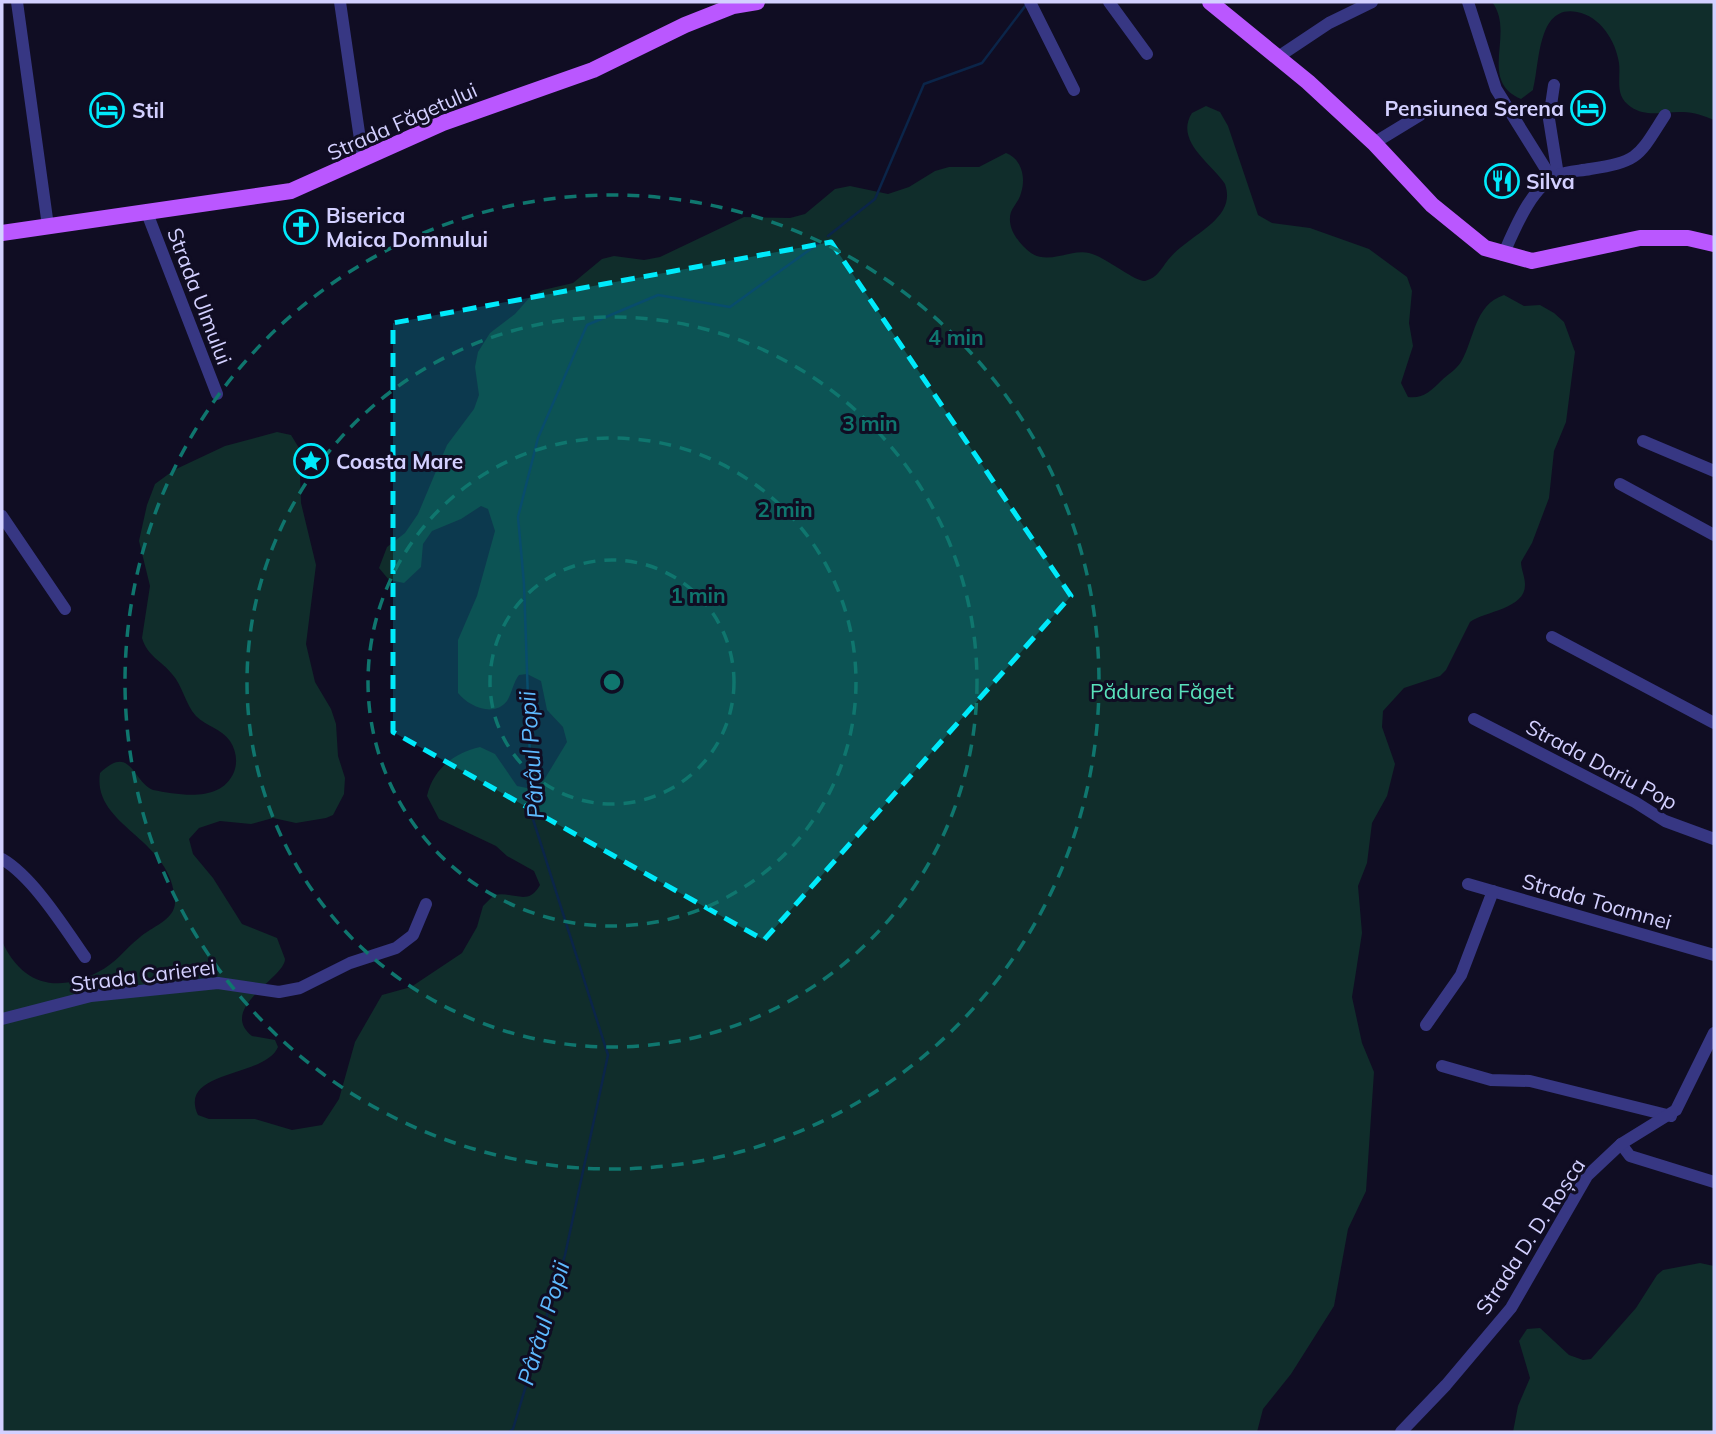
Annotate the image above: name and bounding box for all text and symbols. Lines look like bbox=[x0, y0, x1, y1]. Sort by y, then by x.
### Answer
street label: Strada Făgetului bbox=[323, 76, 481, 166]
hotel icon: Pensiunea Serena bbox=[1569, 89, 1607, 127]
hotel icon: Stil bbox=[88, 91, 126, 129]
place label: Pensiunea Serena bbox=[1385, 95, 1564, 121]
place label: Stil bbox=[132, 97, 164, 123]
restaurant icon: Silva bbox=[1483, 162, 1521, 200]
place label: Silva bbox=[1526, 168, 1575, 194]
place label: Biserica Maica Domnului bbox=[326, 202, 488, 252]
church icon: Biserica Maica Domnului bbox=[282, 208, 320, 246]
street label: Strada Ulmului bbox=[162, 224, 238, 368]
text: 4 min bbox=[928, 324, 984, 350]
text: 3 min bbox=[842, 410, 898, 436]
place icon: Coasta Mare bbox=[292, 442, 330, 480]
place label: Coasta Mare bbox=[336, 448, 463, 474]
text: 2 min bbox=[757, 496, 813, 522]
text: 1 min bbox=[670, 582, 726, 608]
centre of rings bbox=[600, 670, 624, 694]
park label: Pădurea Făget bbox=[1090, 678, 1234, 704]
water label: Pârâul Popii bbox=[512, 690, 550, 820]
street label: Strada Dariu Pop bbox=[1522, 713, 1682, 815]
street label: Strada Toamnei bbox=[1519, 867, 1675, 935]
street label: Strada Carierei bbox=[69, 953, 217, 997]
street label: Strada D. D. Roșca bbox=[1470, 1153, 1591, 1320]
water label: Pârâul Popii bbox=[510, 1257, 576, 1388]

